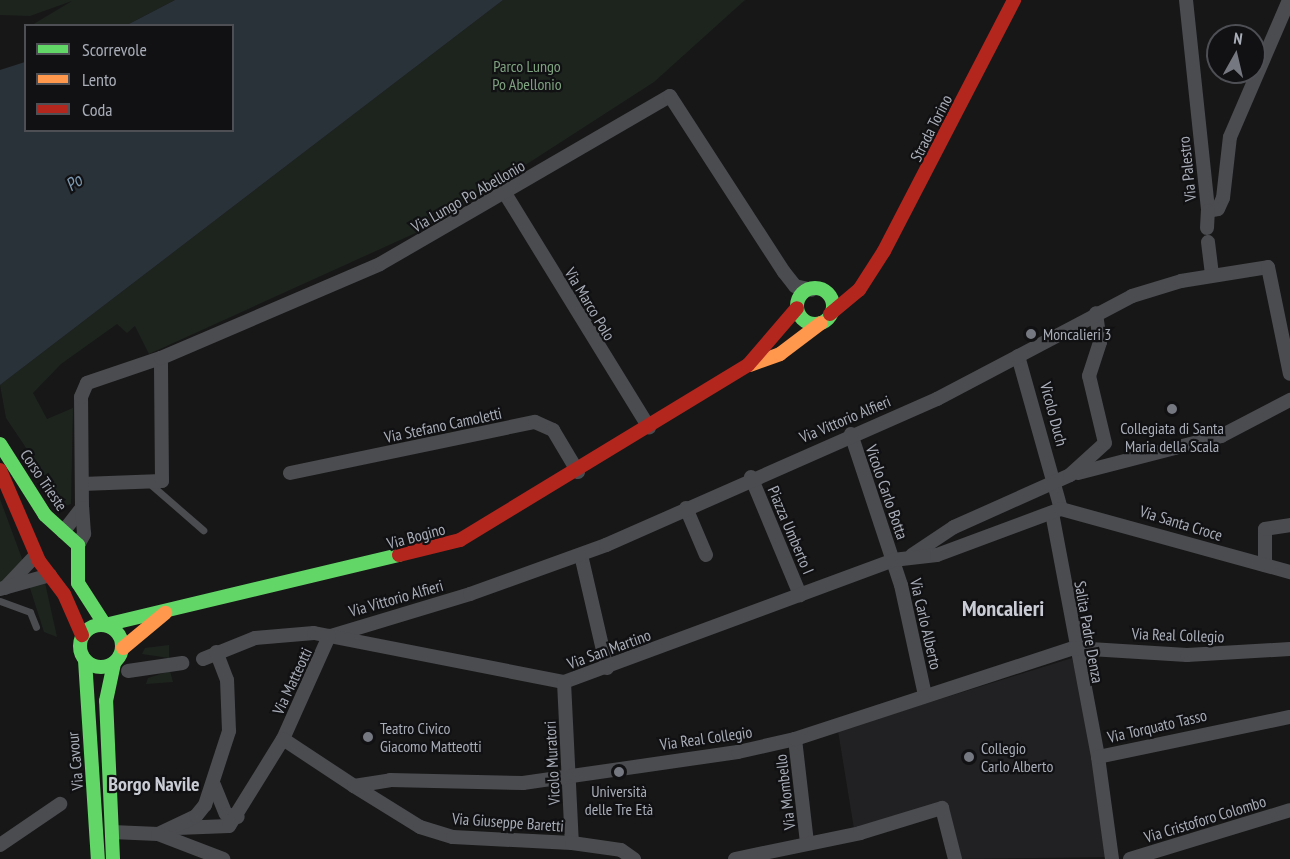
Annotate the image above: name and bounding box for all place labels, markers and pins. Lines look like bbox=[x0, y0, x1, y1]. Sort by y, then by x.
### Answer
place label: Moncalieri 3 bbox=[1043, 324, 1111, 344]
marker: Moncalieri 3 bbox=[1024, 327, 1038, 341]
marker: Collegiata di Santa Maria della Scala bbox=[1165, 402, 1179, 416]
place label: Collegiata di Santa Maria della Scala bbox=[1120, 418, 1224, 456]
place label: Teatro Civico Giacomo Matteotti bbox=[380, 718, 482, 756]
marker: Teatro Civico Giacomo Matteotti bbox=[361, 730, 375, 744]
place label: Collegio Carlo Alberto bbox=[981, 738, 1054, 776]
marker: Collegio Carlo Alberto bbox=[962, 750, 976, 764]
marker: Università delle Tre Età bbox=[612, 765, 626, 779]
place label: Università delle Tre Età bbox=[585, 781, 653, 819]

